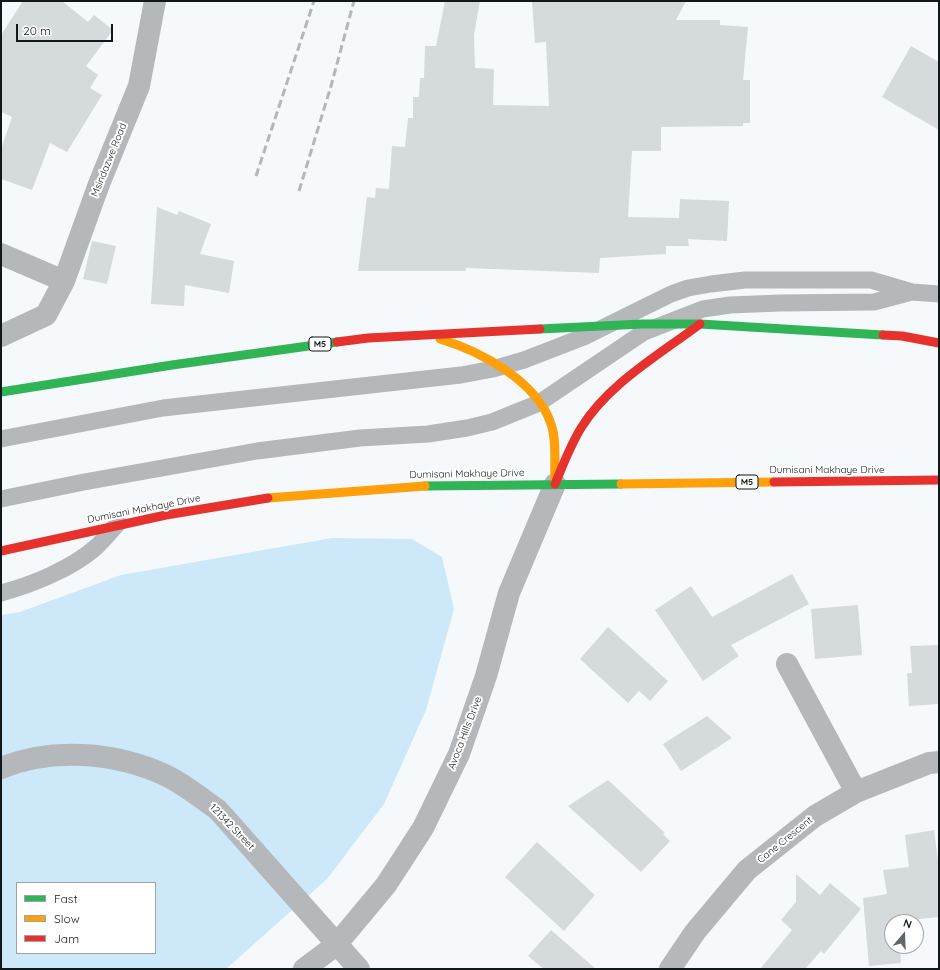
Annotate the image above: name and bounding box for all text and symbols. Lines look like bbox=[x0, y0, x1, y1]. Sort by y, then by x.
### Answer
scale bar bbox=[18, 16, 115, 42]
text: 20 m bbox=[23, 23, 51, 38]
street label: Msindazwe Road bbox=[89, 121, 129, 199]
road number: M5 bbox=[309, 337, 331, 351]
street label: Dumisani Makhaye Drive bbox=[769, 464, 885, 476]
street label: Dumisani Makhaye Drive bbox=[409, 467, 525, 481]
road number: M5 bbox=[736, 475, 758, 489]
street label: Dumisani Makhaye Drive bbox=[86, 492, 202, 526]
street label: Avoca Hills Drive bbox=[446, 695, 484, 771]
street label: 121342 Street bbox=[207, 802, 257, 852]
street label: Cane Crescent bbox=[755, 814, 815, 866]
legend bbox=[16, 882, 156, 954]
text: Fast bbox=[54, 891, 78, 906]
text: Slow bbox=[54, 911, 80, 926]
north arrow bbox=[884, 914, 924, 954]
text: N bbox=[901, 916, 914, 932]
text: Jam bbox=[54, 931, 79, 946]

